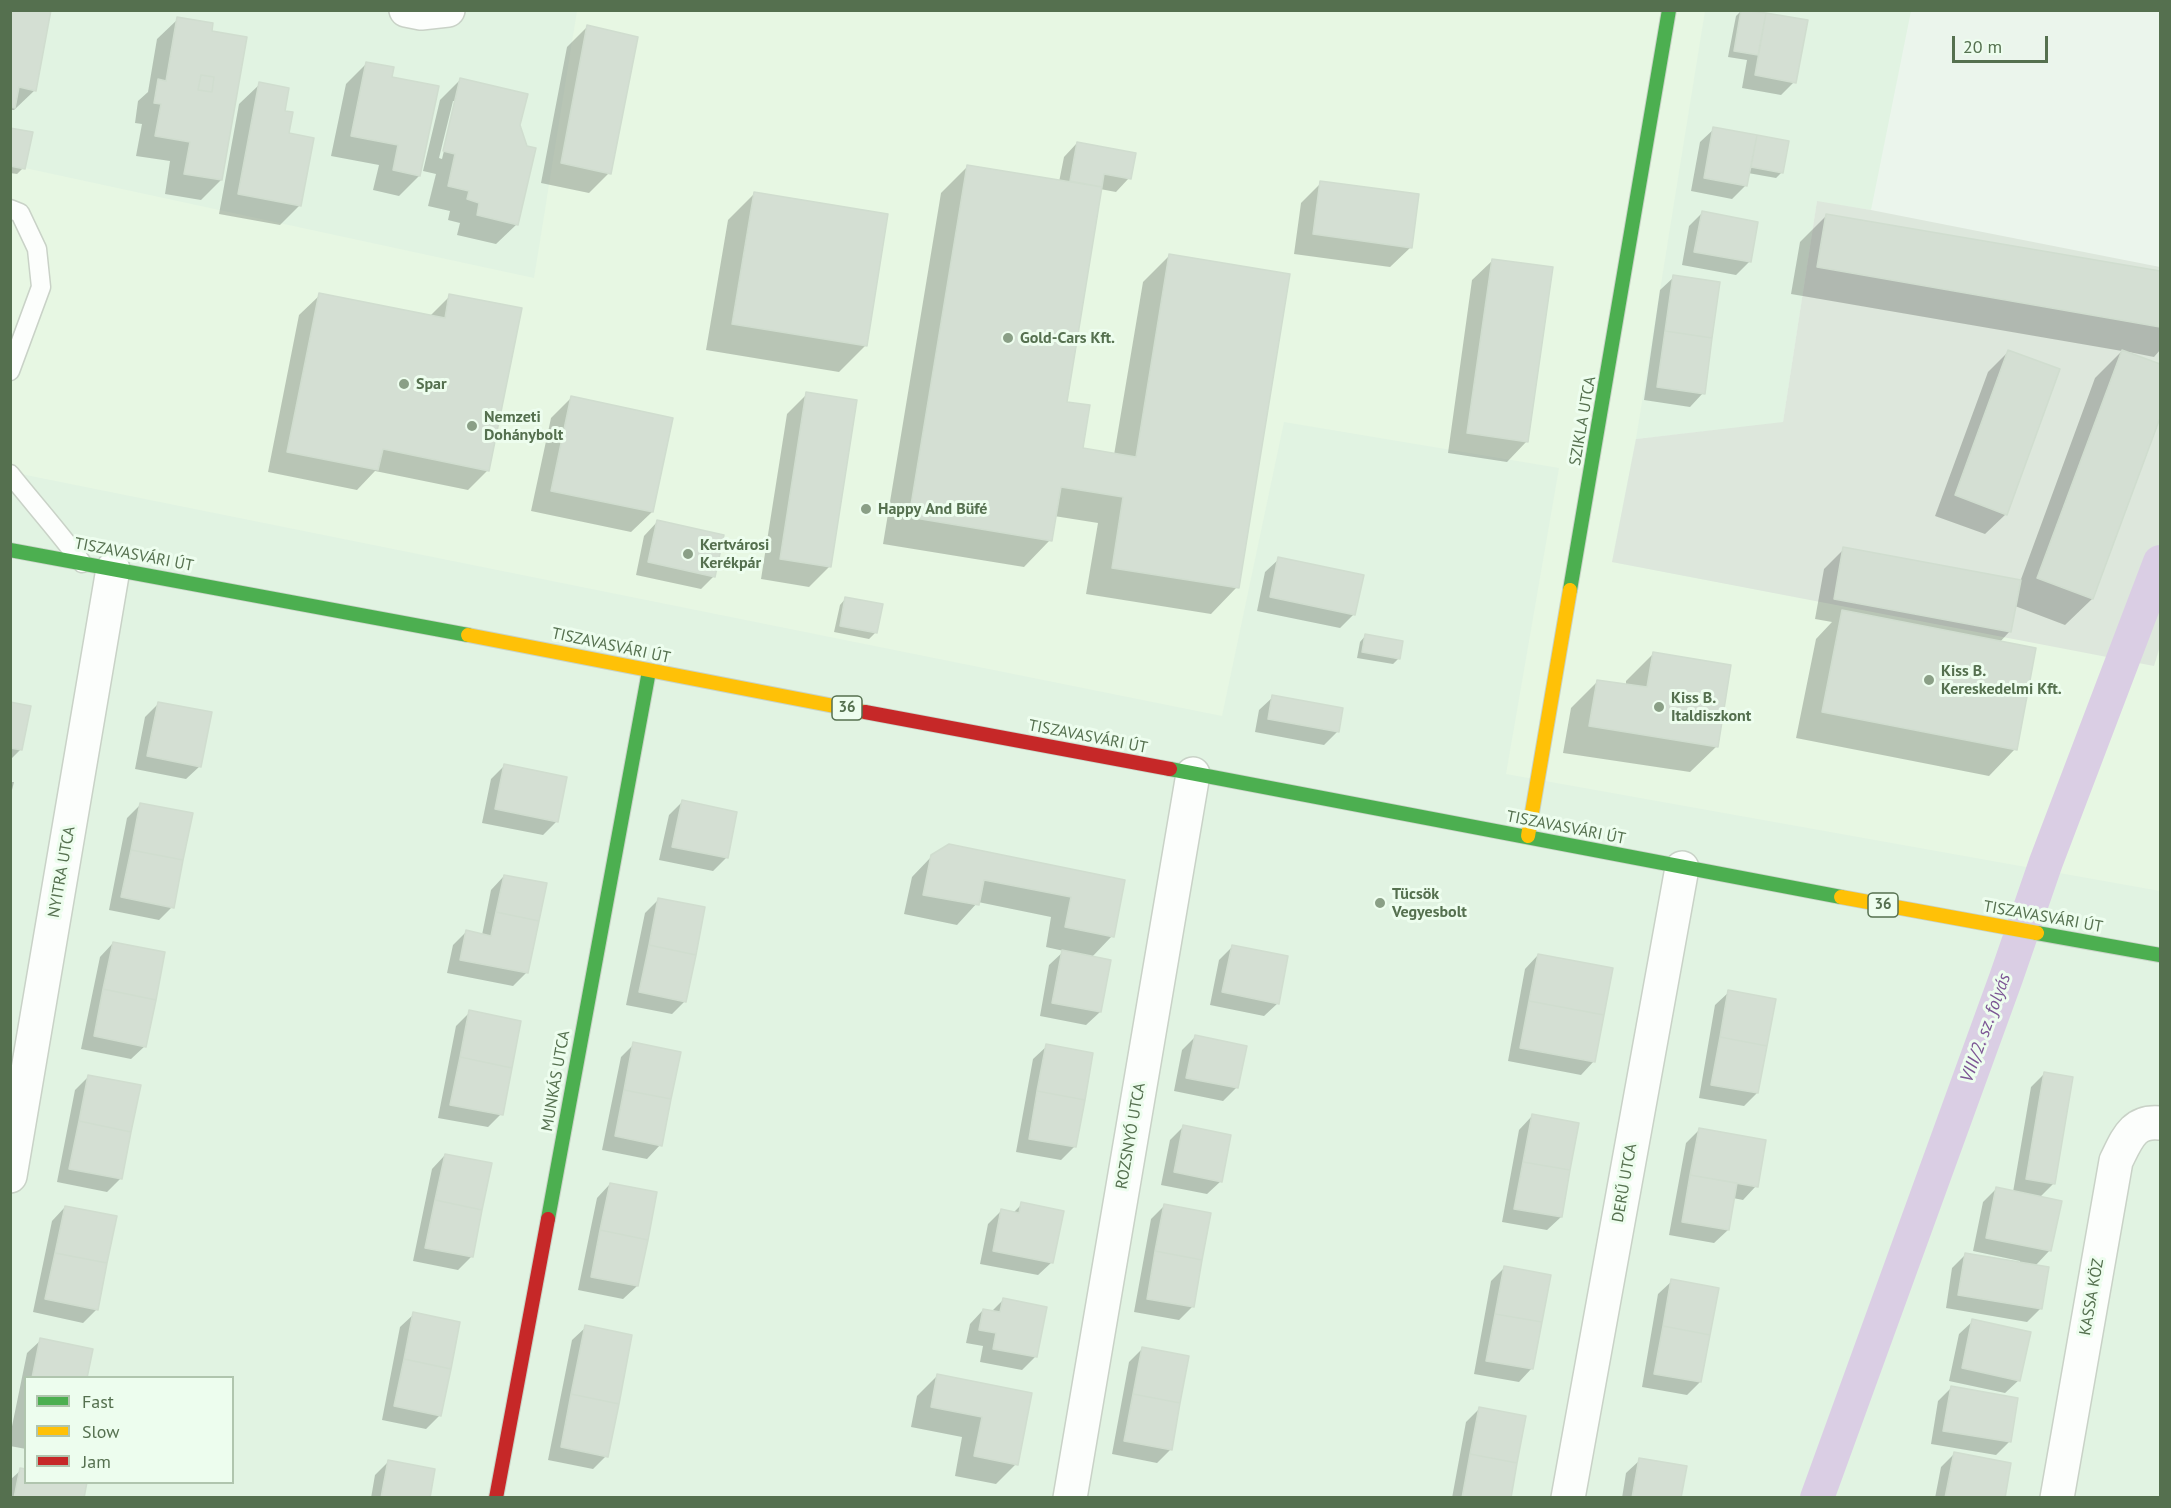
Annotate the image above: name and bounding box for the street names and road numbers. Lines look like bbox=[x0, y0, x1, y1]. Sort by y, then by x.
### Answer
street label: SZIKLA UTCA bbox=[1566, 375, 1600, 467]
street label: TISZAVASVÁRI ÚT bbox=[73, 534, 195, 576]
street label: TISZAVASVÁRI ÚT bbox=[550, 624, 672, 668]
road number: 36 bbox=[832, 696, 862, 720]
street label: TISZAVASVÁRI ÚT bbox=[1027, 716, 1149, 758]
street label: TISZAVASVÁRI ÚT bbox=[1505, 807, 1627, 849]
street label: NYITRA UTCA bbox=[45, 825, 79, 919]
road number: 36 bbox=[1868, 893, 1898, 917]
street label: TISZAVASVÁRI ÚT bbox=[1982, 897, 2104, 937]
street label: MUNKÁS UTCA bbox=[538, 1029, 574, 1133]
street label: ROZSNYÓ UTCA bbox=[1112, 1081, 1150, 1191]
street label: DERŰ UTCA bbox=[1609, 1142, 1641, 1224]
street label: KASSA KÖZ bbox=[2076, 1257, 2108, 1337]

